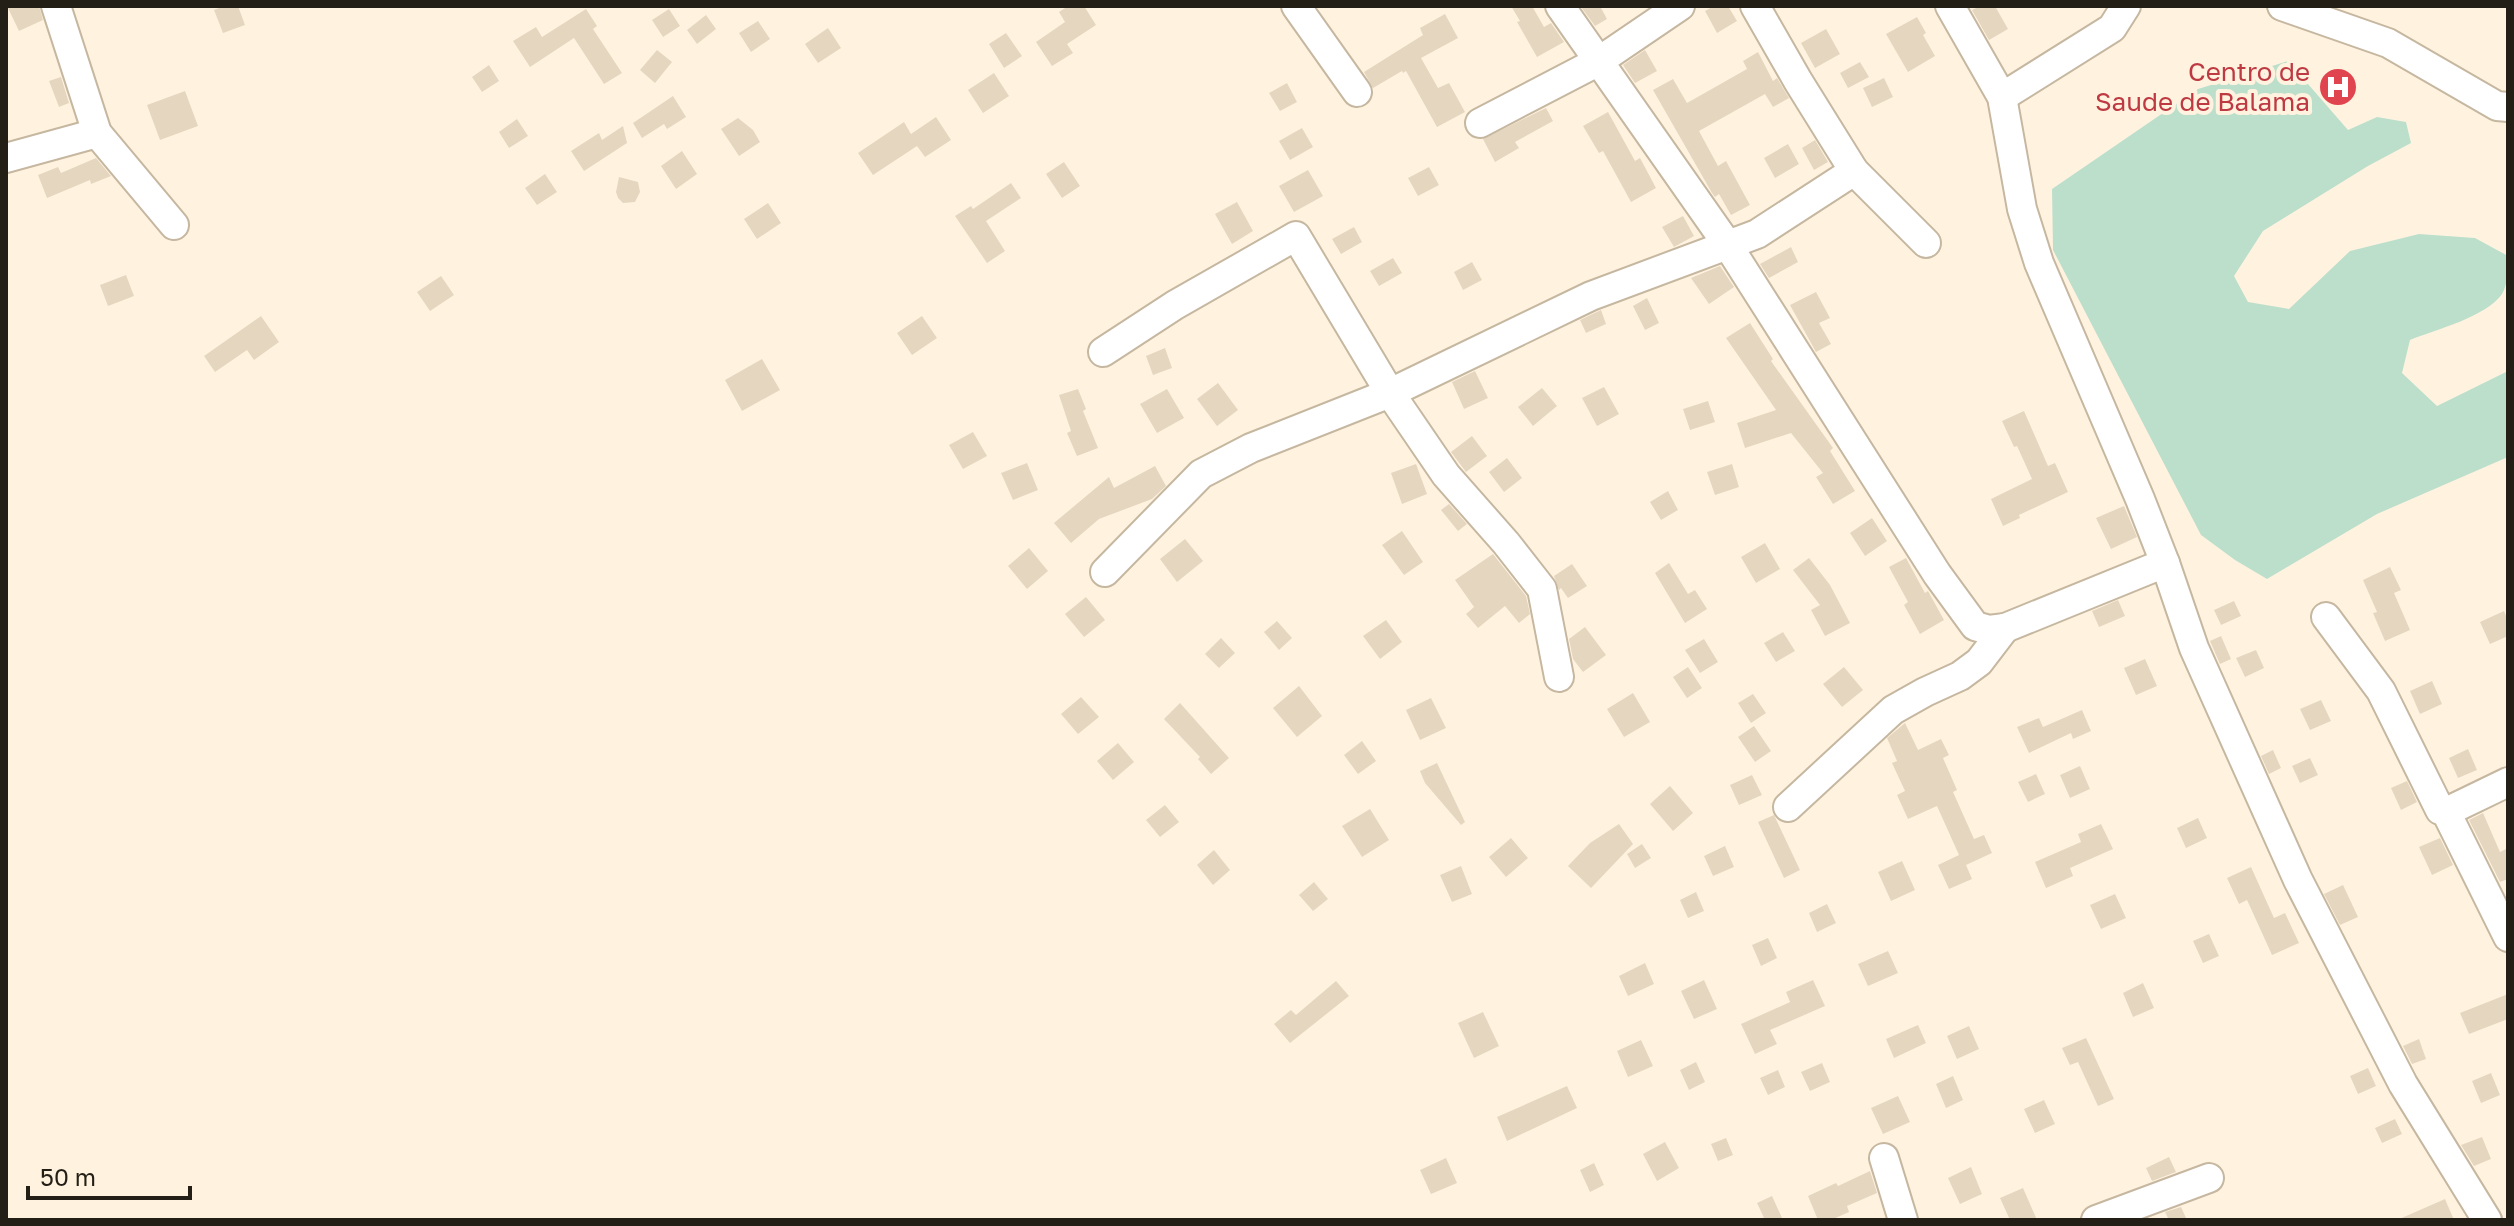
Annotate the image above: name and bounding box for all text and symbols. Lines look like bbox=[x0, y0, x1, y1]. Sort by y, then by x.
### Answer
place label: Centro de Saude de Balama bbox=[2095, 56, 2310, 117]
hospital icon: Centro de Saude de Balama bbox=[2317, 66, 2359, 108]
scale bar bbox=[28, 1150, 190, 1200]
text: 50 m bbox=[40, 1162, 96, 1191]

